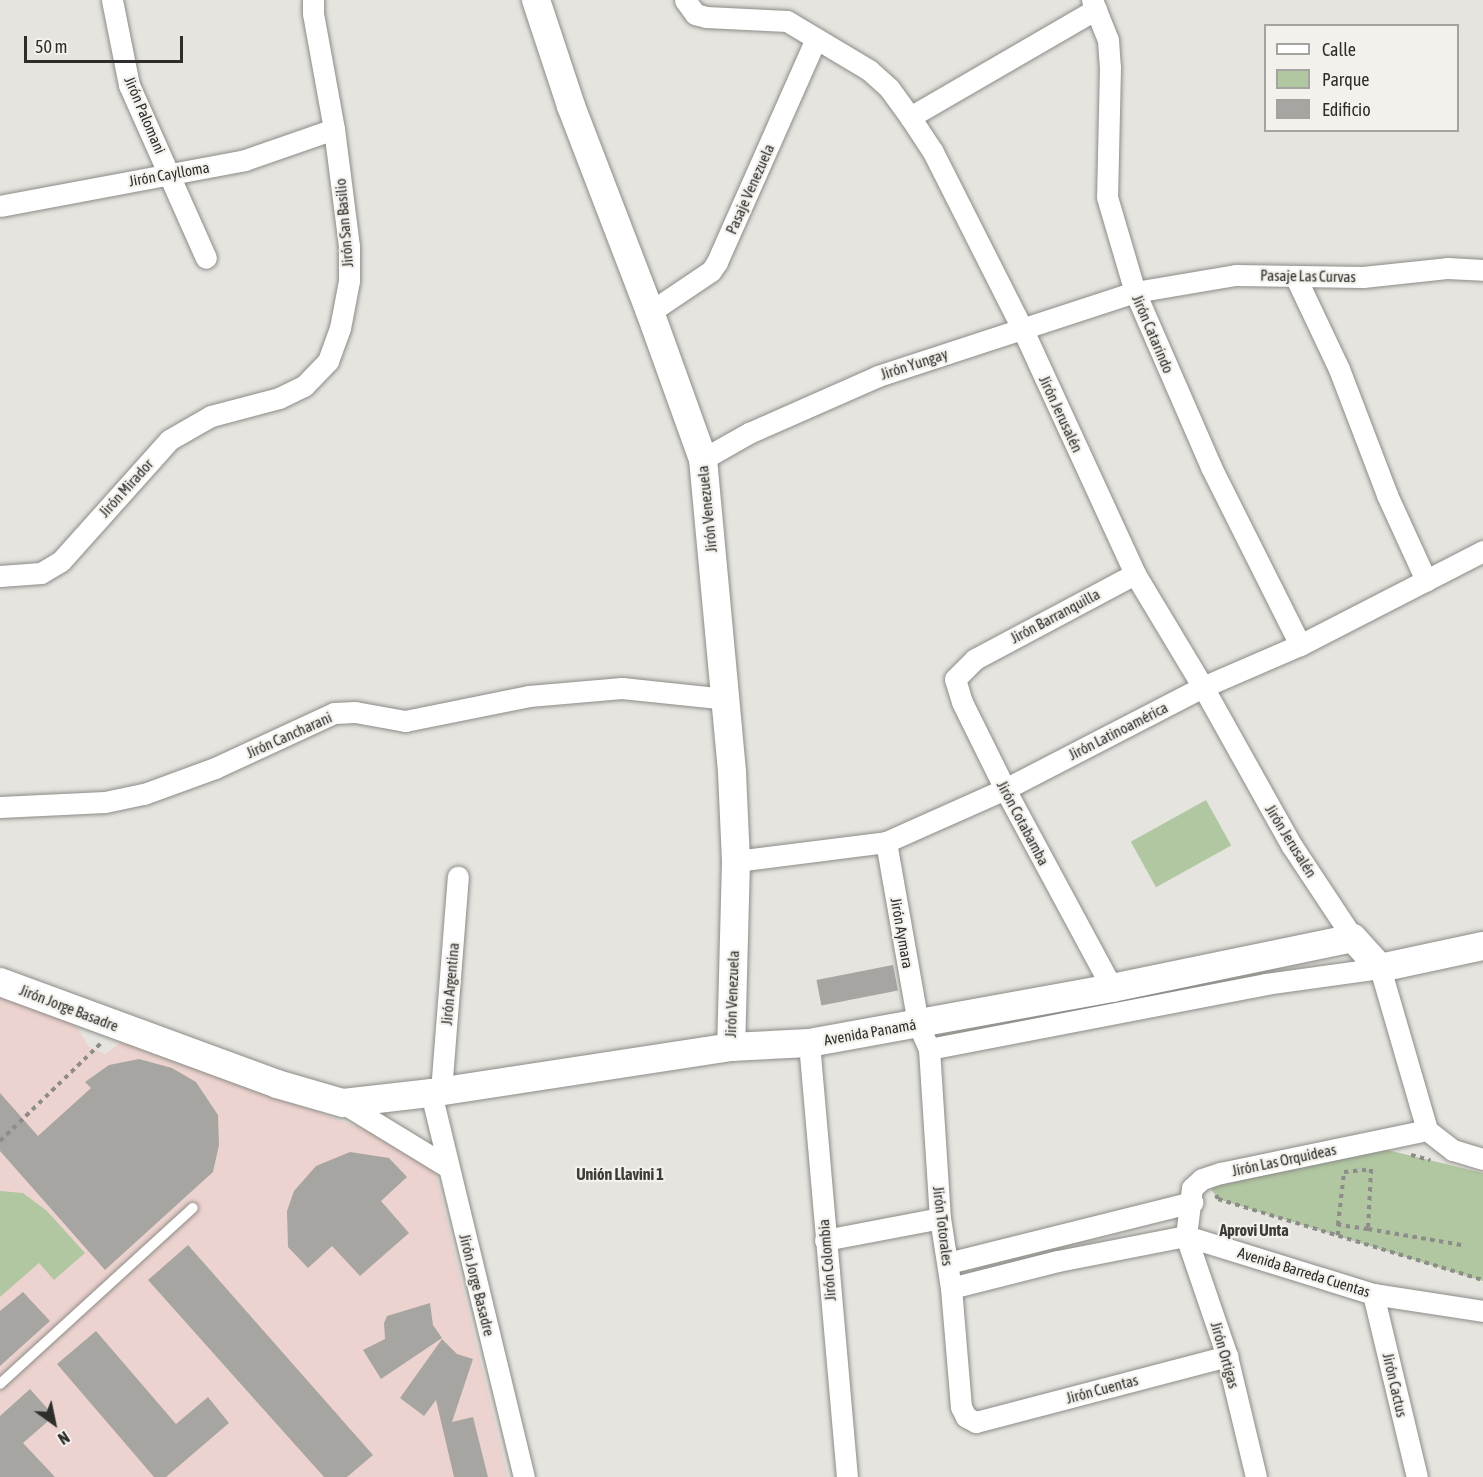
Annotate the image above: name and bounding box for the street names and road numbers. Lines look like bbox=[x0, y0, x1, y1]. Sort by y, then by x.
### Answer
street label: Jirón Palomani bbox=[121, 74, 169, 156]
street label: Pasaje Venezuela bbox=[722, 141, 778, 237]
street label: Jirón Caylloma bbox=[127, 158, 211, 190]
street label: Jirón San Basilio bbox=[331, 178, 357, 268]
street label: Pasaje Las Curvas bbox=[1260, 266, 1356, 286]
street label: Jirón Catarindo bbox=[1128, 292, 1178, 376]
street label: Jirón Yungay bbox=[878, 345, 950, 383]
street label: Jirón Jerusalén bbox=[1035, 373, 1087, 455]
street label: Jirón Mirador bbox=[95, 455, 157, 521]
street label: Jirón Venezuela bbox=[693, 465, 721, 553]
street label: Jirón Barranquilla bbox=[1007, 585, 1103, 647]
street label: Jirón Latinoamérica bbox=[1065, 698, 1171, 764]
street label: Jirón Cancharani bbox=[243, 708, 335, 762]
street label: Jirón Cotabamba bbox=[993, 778, 1053, 868]
street label: Jirón Jerusalén bbox=[1262, 801, 1320, 881]
street label: Jirón Aymara bbox=[887, 896, 917, 970]
street label: Jirón Argentina bbox=[437, 942, 463, 1026]
street label: Jirón Venezuela bbox=[721, 950, 743, 1038]
street label: Jirón Jorge Basadre bbox=[17, 981, 121, 1035]
street label: Avenida Panamá bbox=[823, 1015, 917, 1049]
street label: Jirón Las Orquideas bbox=[1230, 1140, 1338, 1180]
street label: Jirón Totorales bbox=[929, 1185, 957, 1267]
street label: Jirón Colombia bbox=[814, 1218, 840, 1302]
street label: Jirón Jorge Basadre bbox=[456, 1232, 498, 1338]
street label: Avenida Barreda Cuentas bbox=[1236, 1243, 1372, 1301]
street label: Jirón Ortigas bbox=[1207, 1320, 1243, 1390]
street label: Jirón Cactus bbox=[1379, 1351, 1411, 1419]
street label: Jirón Cuentas bbox=[1064, 1371, 1140, 1407]

